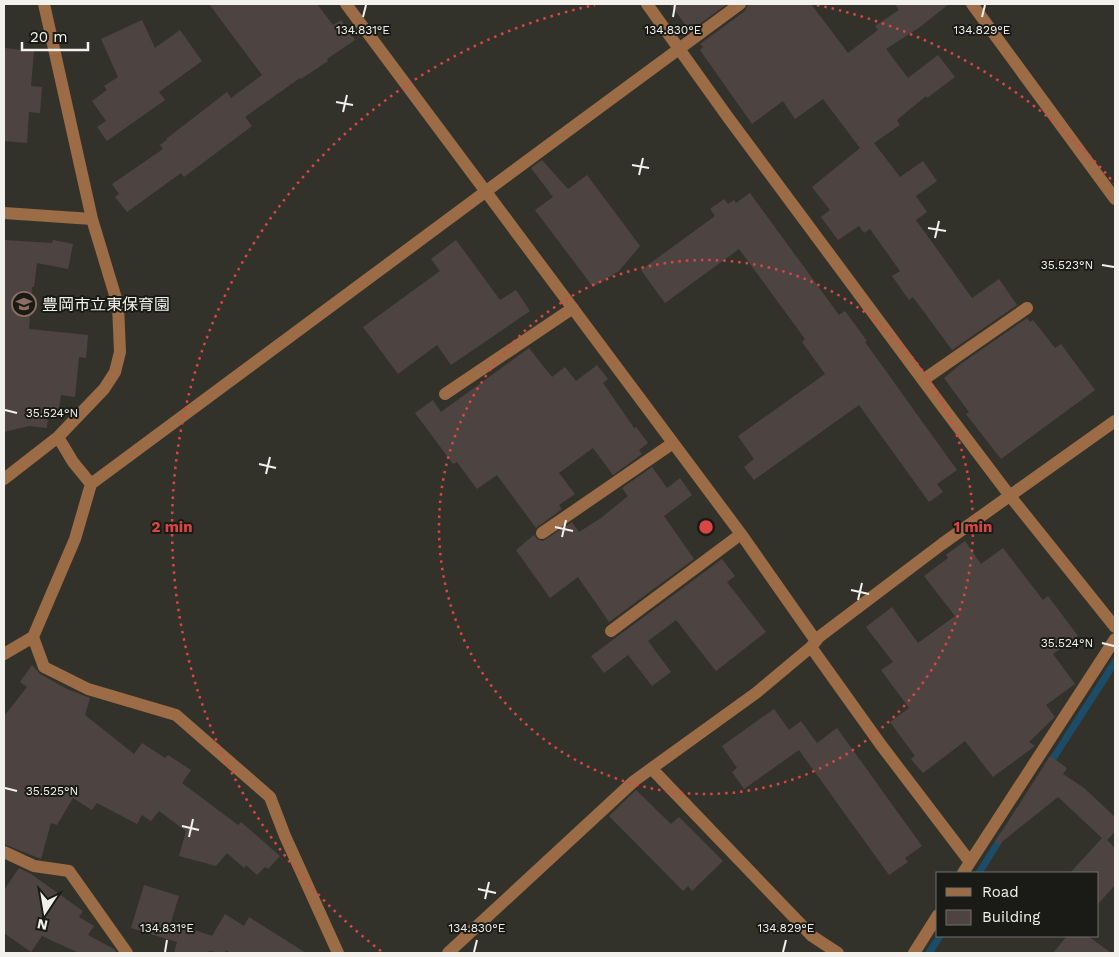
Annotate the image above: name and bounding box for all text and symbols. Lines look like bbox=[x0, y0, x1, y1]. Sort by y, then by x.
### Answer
scale bar bbox=[22, 20, 89, 52]
text: 134.831°E bbox=[336, 23, 390, 37]
text: 134.830°E bbox=[645, 23, 702, 37]
text: 134.829°E bbox=[953, 23, 1011, 37]
text: 20 m bbox=[30, 28, 68, 46]
text: 35.523°N bbox=[1041, 258, 1093, 272]
school or university icon: 豊岡市立東保育園 bbox=[11, 291, 37, 317]
place label: 豊岡市立東保育園 bbox=[42, 295, 170, 314]
text: 35.524°N bbox=[26, 406, 78, 420]
text: 2 min bbox=[151, 518, 193, 536]
centre of rings bbox=[697, 518, 715, 536]
text: 1 min bbox=[954, 518, 992, 536]
text: 35.524°N bbox=[1041, 636, 1093, 650]
text: 35.525°N bbox=[26, 784, 78, 798]
legend bbox=[936, 872, 1099, 937]
text: Road bbox=[982, 883, 1019, 901]
north arrow bbox=[20, 887, 70, 937]
text: Building bbox=[982, 908, 1040, 926]
text: N bbox=[36, 916, 49, 934]
text: 134.831°E bbox=[140, 921, 194, 935]
text: 134.830°E bbox=[449, 921, 506, 935]
text: 134.829°E bbox=[757, 921, 815, 935]

